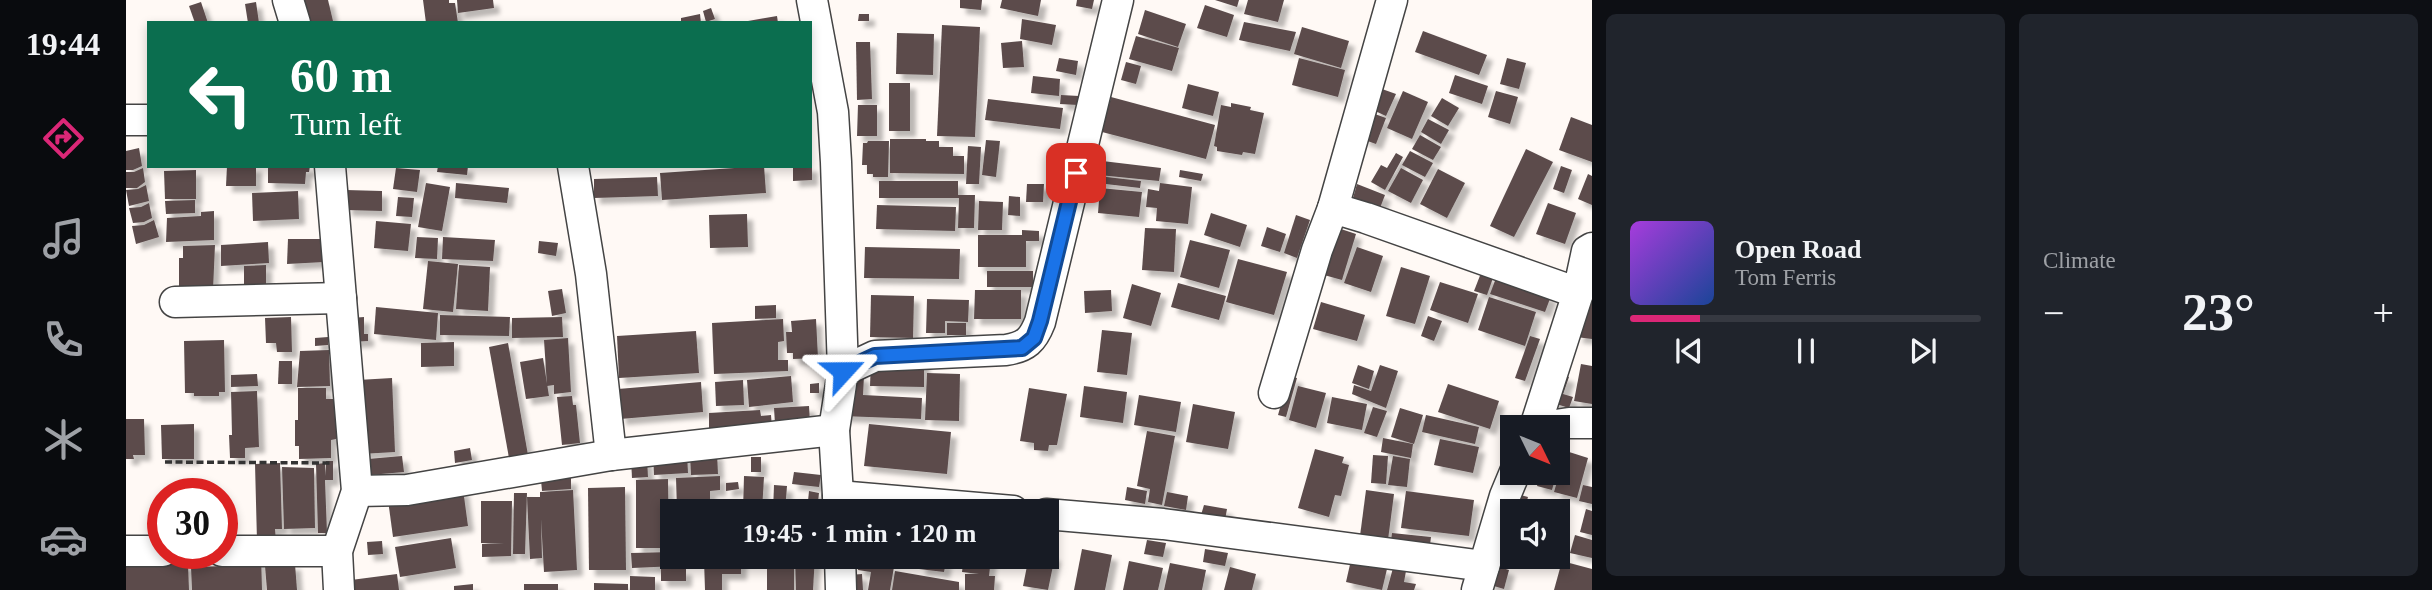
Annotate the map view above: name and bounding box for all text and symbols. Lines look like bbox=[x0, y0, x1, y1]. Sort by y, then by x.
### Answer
text: 19:44 bbox=[26, 26, 100, 62]
text: 60 m bbox=[290, 48, 392, 103]
icon: left bbox=[175, 49, 266, 140]
text: Turn left bbox=[290, 106, 402, 142]
icon: directions bbox=[39, 114, 88, 163]
pin bbox=[1046, 143, 1106, 203]
icon: arrive bbox=[1057, 154, 1095, 192]
icon: music bbox=[39, 214, 88, 263]
text: Open Road bbox=[1735, 235, 1861, 264]
text: Climate bbox=[2043, 248, 2116, 273]
text: Tom Ferris bbox=[1735, 265, 1836, 290]
text: 23° bbox=[2182, 284, 2255, 341]
text: − bbox=[2043, 292, 2064, 334]
text: + bbox=[2373, 292, 2394, 334]
icon: phone bbox=[39, 315, 88, 364]
icon: previous bbox=[1670, 332, 1708, 370]
icon: pause bbox=[1787, 332, 1825, 370]
icon: next bbox=[1904, 332, 1942, 370]
position arrow bbox=[806, 334, 880, 408]
icon: climate bbox=[39, 415, 88, 464]
north arrow bbox=[1500, 415, 1570, 485]
map controls bbox=[1500, 415, 1570, 569]
speed limit sign: 30 bbox=[147, 478, 238, 569]
button: sound bbox=[1500, 499, 1570, 569]
icon: car bbox=[39, 515, 88, 564]
text: 19:45 · 1 min · 120 m bbox=[743, 519, 977, 548]

